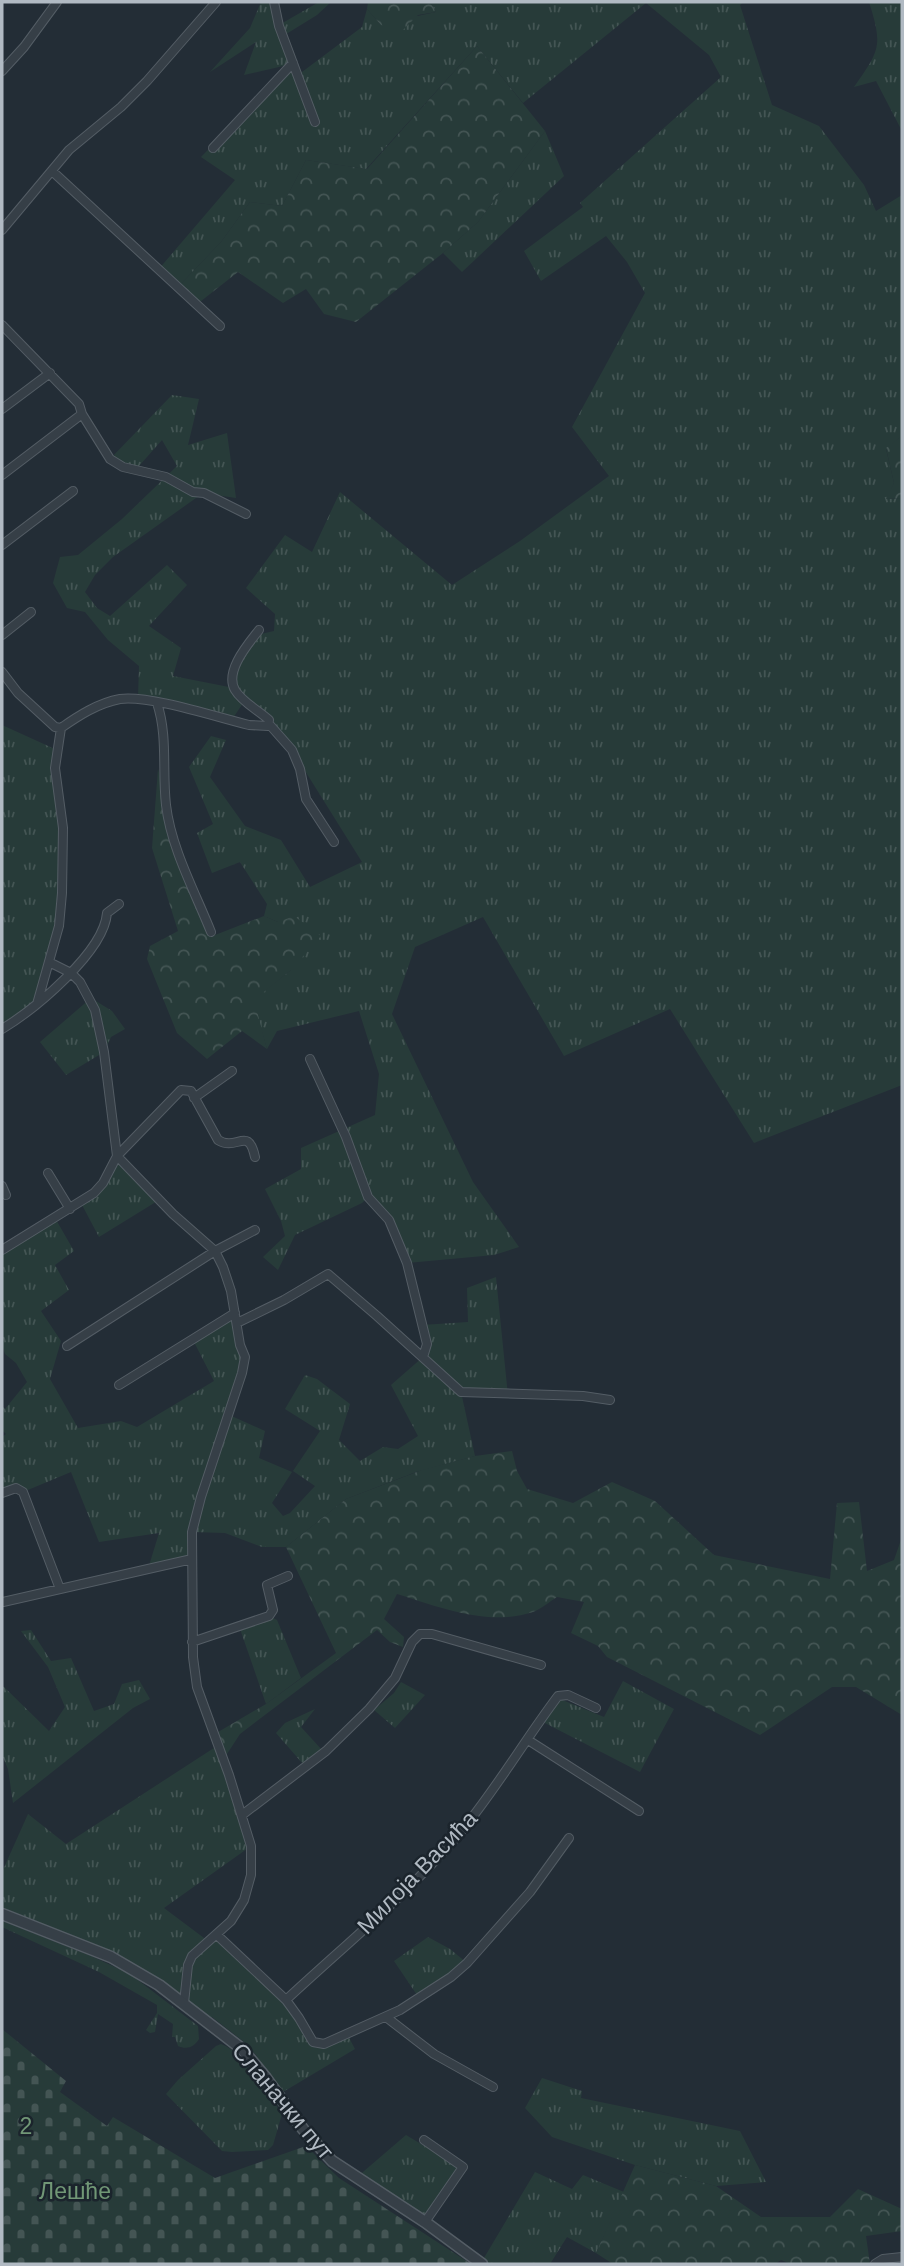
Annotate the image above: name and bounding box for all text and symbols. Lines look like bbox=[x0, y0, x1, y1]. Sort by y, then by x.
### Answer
street label: Милоја Васића bbox=[352, 1805, 482, 1939]
street label: Сланачки пут bbox=[227, 2038, 339, 2165]
park label: 2 bbox=[20, 2113, 32, 2139]
park label: Лешће bbox=[39, 2178, 111, 2204]

